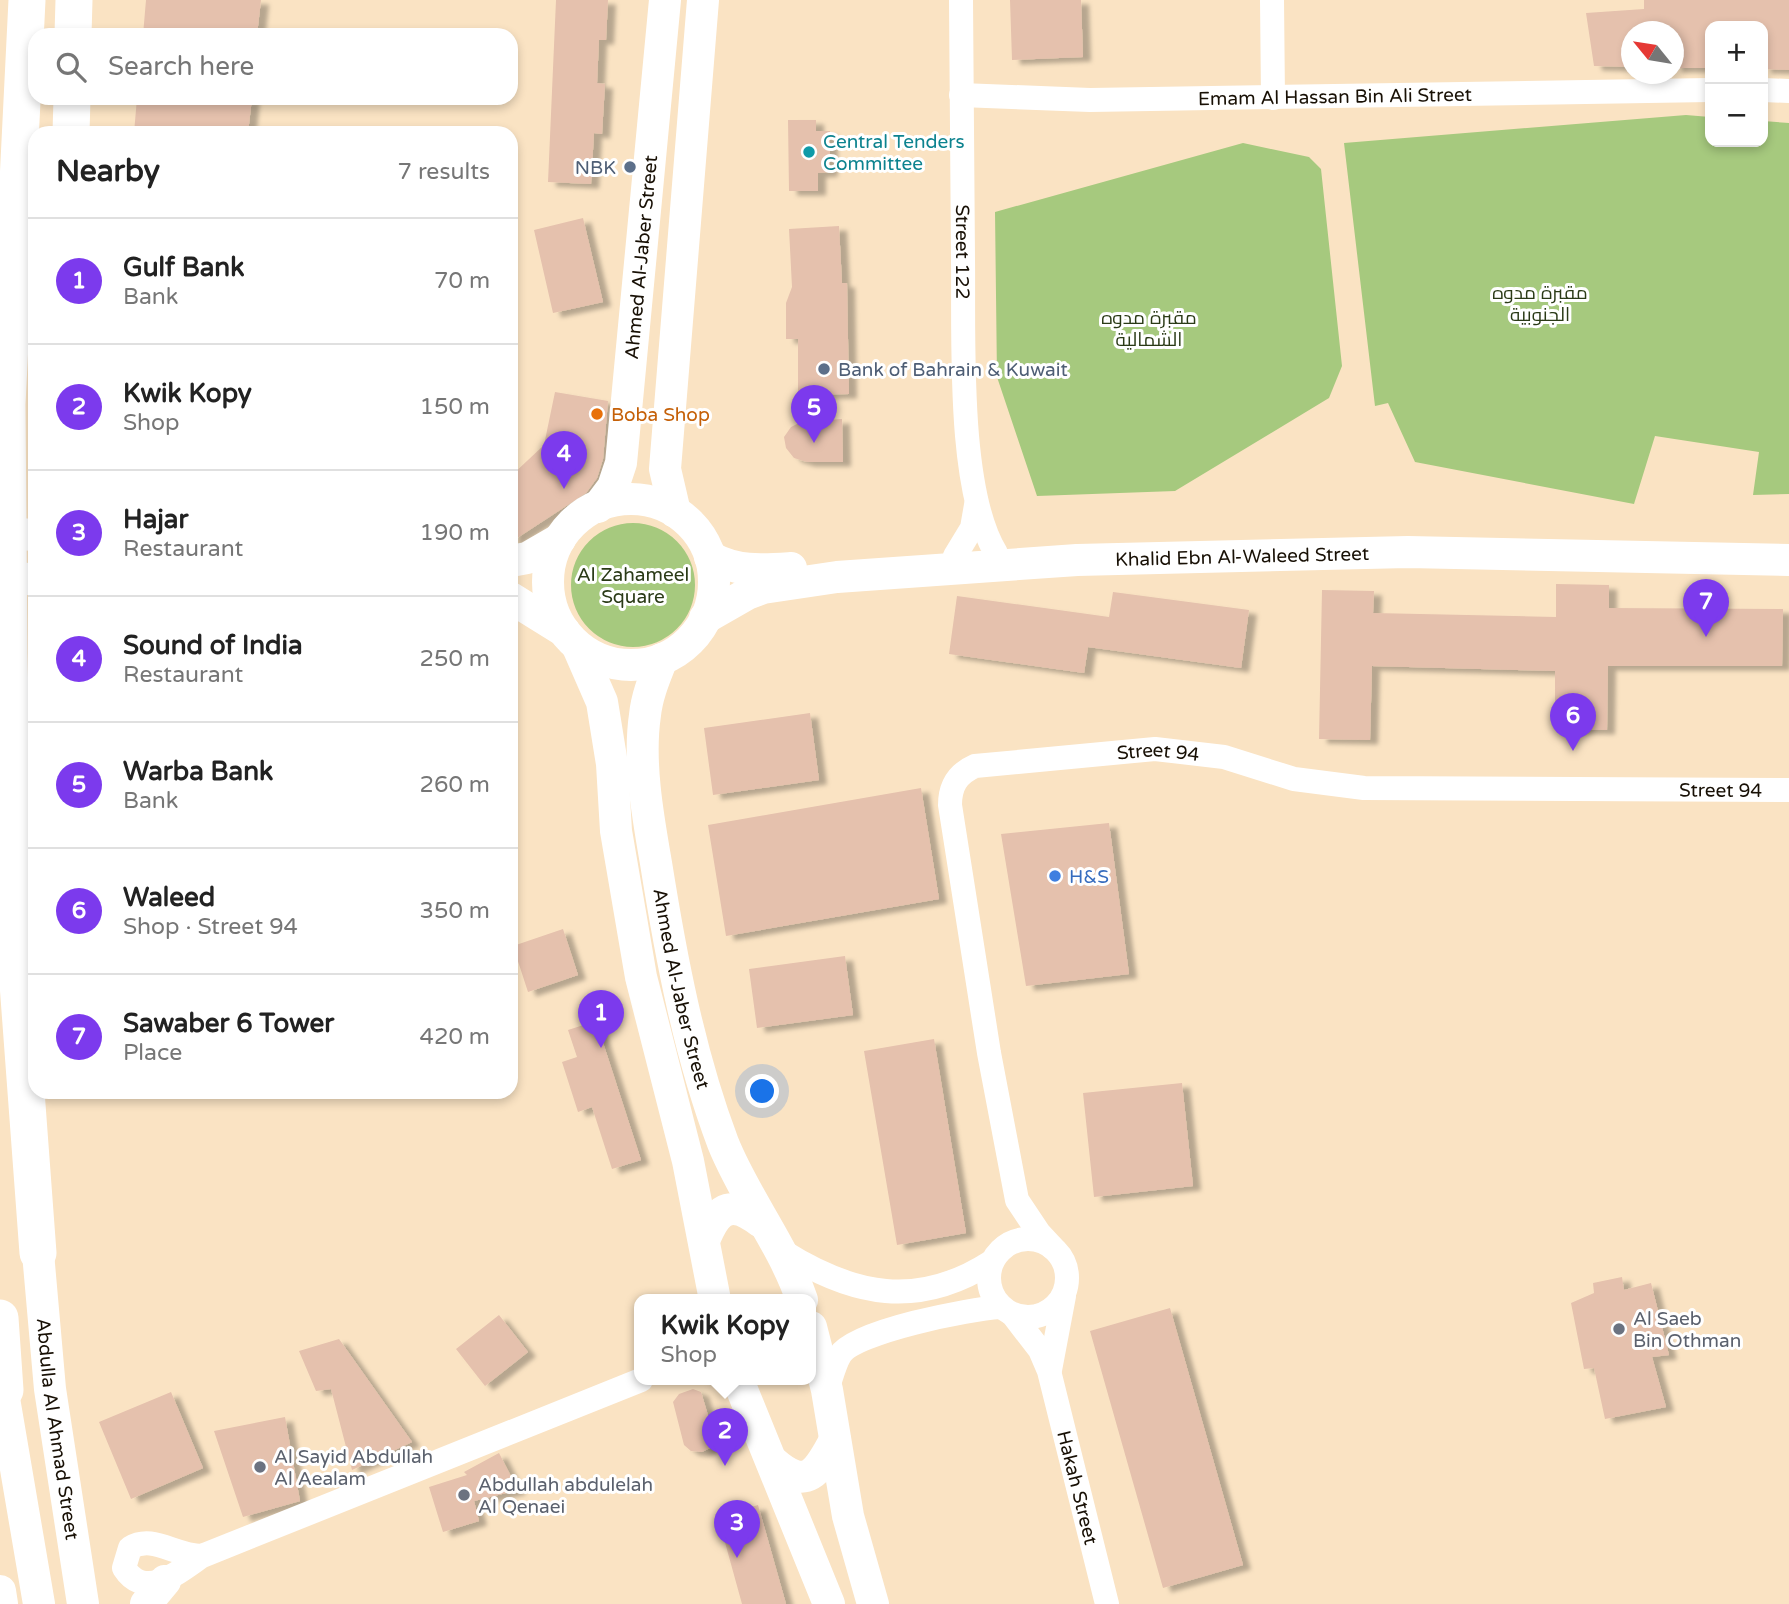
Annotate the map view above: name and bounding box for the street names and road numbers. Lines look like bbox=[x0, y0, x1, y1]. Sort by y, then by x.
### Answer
street label: Emam Al Hassan Bin Ali Street bbox=[1198, 84, 1472, 110]
street label: Ahmed Al-Jaber Street bbox=[621, 154, 662, 360]
street label: Street 122 bbox=[951, 205, 973, 300]
street label: Khalid Ebn Al-Waleed Street bbox=[1115, 543, 1369, 571]
street label: Street 94 bbox=[1116, 739, 1201, 766]
street label: Street 94 bbox=[1679, 779, 1762, 802]
street label: Ahmed Al-Jaber Street bbox=[648, 887, 714, 1092]
street label: Abdulla Al Ahmad Street bbox=[32, 1317, 83, 1541]
street label: Hakah Street bbox=[1052, 1428, 1102, 1547]

